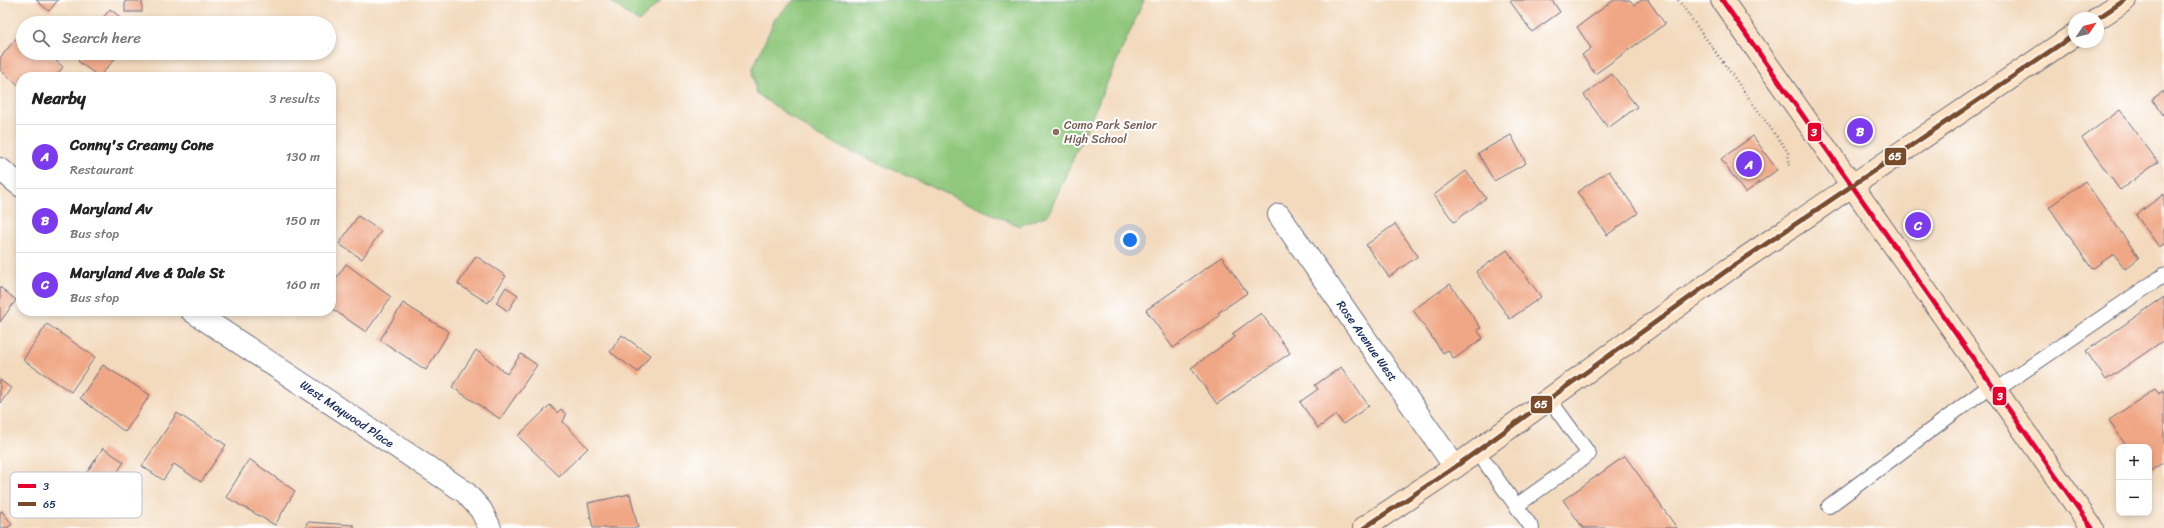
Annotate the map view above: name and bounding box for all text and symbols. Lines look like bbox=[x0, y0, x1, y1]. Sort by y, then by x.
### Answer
north arrow bbox=[2068, 12, 2104, 48]
search box bbox=[16, 16, 336, 60]
text: Search here bbox=[62, 25, 141, 51]
icon: search bbox=[30, 27, 52, 49]
text: Nearby bbox=[32, 83, 86, 113]
text: 3 results bbox=[269, 87, 320, 110]
place label: Como Park Senior High School bbox=[1064, 114, 1158, 150]
pin: B bbox=[1847, 116, 1873, 146]
line badge: 3 bbox=[1807, 122, 1822, 142]
text: 3 bbox=[1810, 123, 1818, 142]
marker: Como Park Senior High School bbox=[1051, 127, 1061, 137]
text: Conny's Creamy Cone bbox=[70, 132, 214, 158]
text: A bbox=[41, 145, 49, 168]
text: 130 m bbox=[286, 145, 320, 168]
line badge: 65 bbox=[1884, 147, 1907, 166]
text: 65 bbox=[1888, 147, 1902, 166]
pin: A bbox=[1736, 149, 1762, 179]
text: Restaurant bbox=[70, 158, 134, 181]
text: Maryland Av bbox=[70, 196, 152, 222]
text: B bbox=[41, 209, 49, 232]
text: 150 m bbox=[285, 209, 320, 232]
pin: C bbox=[1905, 210, 1931, 240]
text: Bus stop bbox=[70, 222, 119, 245]
your location bbox=[1120, 230, 1140, 250]
text: Maryland Ave & Dale St bbox=[70, 260, 225, 286]
text: C bbox=[41, 273, 49, 296]
text: 160 m bbox=[285, 273, 320, 296]
text: Bus stop bbox=[70, 286, 119, 309]
street label: Rose Avenue West bbox=[1331, 296, 1403, 386]
street label: West Maywood Place bbox=[295, 374, 399, 454]
line badge: 3 bbox=[1992, 386, 2007, 406]
text: 3 bbox=[1996, 387, 2004, 406]
line badge: 65 bbox=[1530, 395, 1553, 414]
text: 65 bbox=[1534, 395, 1548, 414]
map controls bbox=[2116, 444, 2152, 516]
button: + bbox=[2116, 444, 2152, 480]
legend bbox=[10, 472, 142, 518]
text: 3 bbox=[43, 477, 49, 496]
button: − bbox=[2116, 480, 2152, 516]
text: 65 bbox=[43, 495, 56, 514]

